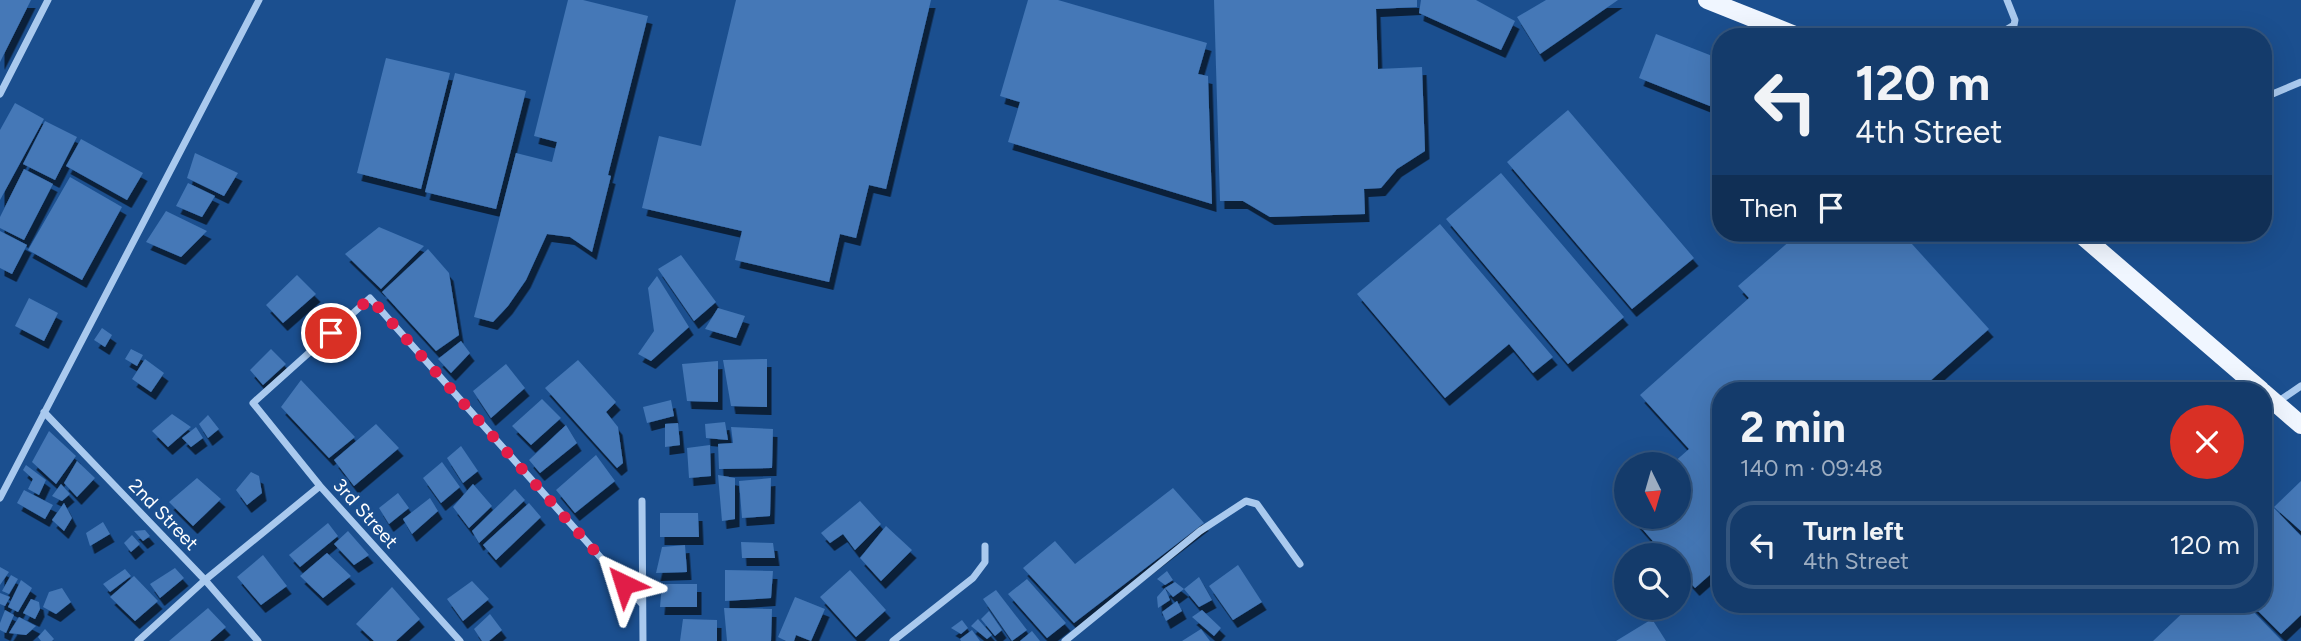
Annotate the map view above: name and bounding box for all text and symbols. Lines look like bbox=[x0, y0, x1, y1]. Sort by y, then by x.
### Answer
text: 120 m bbox=[1855, 53, 1990, 112]
icon: left bbox=[1740, 56, 1831, 147]
text: 4th Street bbox=[1855, 113, 2002, 151]
icon: arrive bbox=[1812, 189, 1850, 227]
text: Then bbox=[1740, 192, 1798, 224]
pin bbox=[301, 303, 361, 363]
icon: arrive bbox=[312, 314, 350, 352]
text: 2 min bbox=[1740, 402, 1846, 453]
button: close bbox=[2170, 405, 2244, 479]
north arrow bbox=[1614, 452, 1690, 528]
map controls bbox=[1614, 452, 1691, 620]
text: 140 m · 09:48 bbox=[1740, 454, 1883, 482]
street label: 2nd Street bbox=[124, 474, 203, 555]
street label: 3rd Street bbox=[328, 474, 403, 553]
text: Turn left bbox=[1803, 515, 1904, 547]
icon: left bbox=[1744, 526, 1782, 564]
text: 120 m bbox=[2170, 529, 2240, 561]
button: search bbox=[1614, 543, 1691, 620]
position arrow bbox=[587, 547, 661, 621]
text: 4th Street bbox=[1803, 547, 1909, 575]

